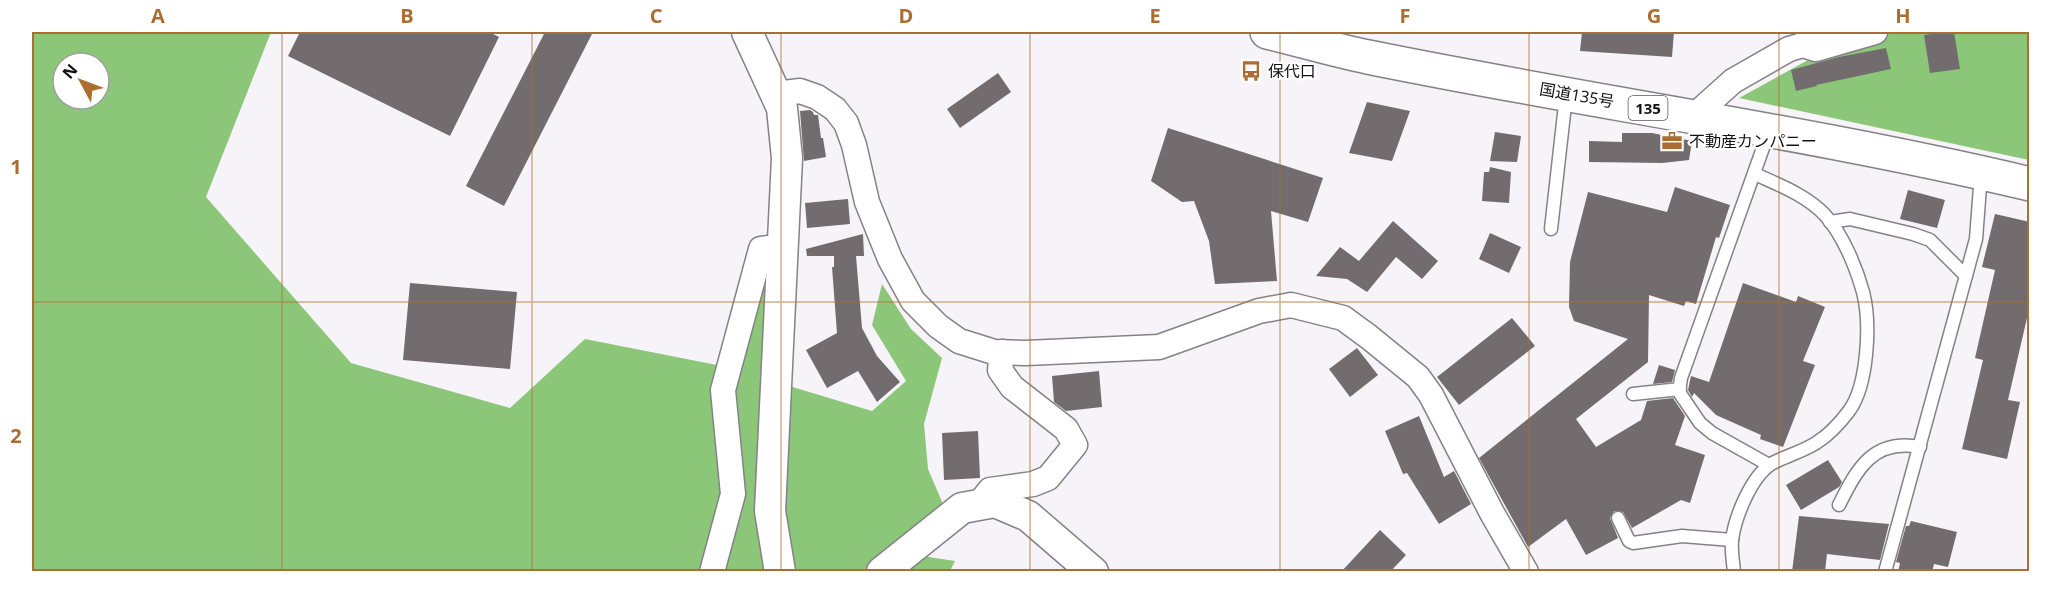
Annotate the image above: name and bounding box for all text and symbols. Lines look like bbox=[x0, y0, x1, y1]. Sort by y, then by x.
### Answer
text: A bbox=[151, 2, 165, 29]
text: B bbox=[400, 2, 414, 29]
text: C bbox=[650, 2, 663, 29]
text: D bbox=[899, 2, 913, 29]
text: E bbox=[1149, 2, 1161, 29]
text: F bbox=[1400, 2, 1410, 29]
text: G bbox=[1647, 2, 1661, 29]
text: H bbox=[1895, 2, 1911, 29]
north arrow bbox=[51, 51, 111, 111]
text: N bbox=[57, 59, 82, 83]
bus stop icon: 保代口 bbox=[1239, 59, 1263, 83]
place label: 保代口 bbox=[1268, 60, 1316, 82]
street label: 国道135号 bbox=[1538, 78, 1616, 112]
road number: 135 bbox=[1628, 96, 1668, 120]
office icon: 不動産カンパニー bbox=[1660, 129, 1684, 153]
place label: 不動産カンパニー bbox=[1689, 130, 1817, 152]
text: 1 bbox=[10, 153, 22, 180]
text: 2 bbox=[10, 422, 22, 449]

